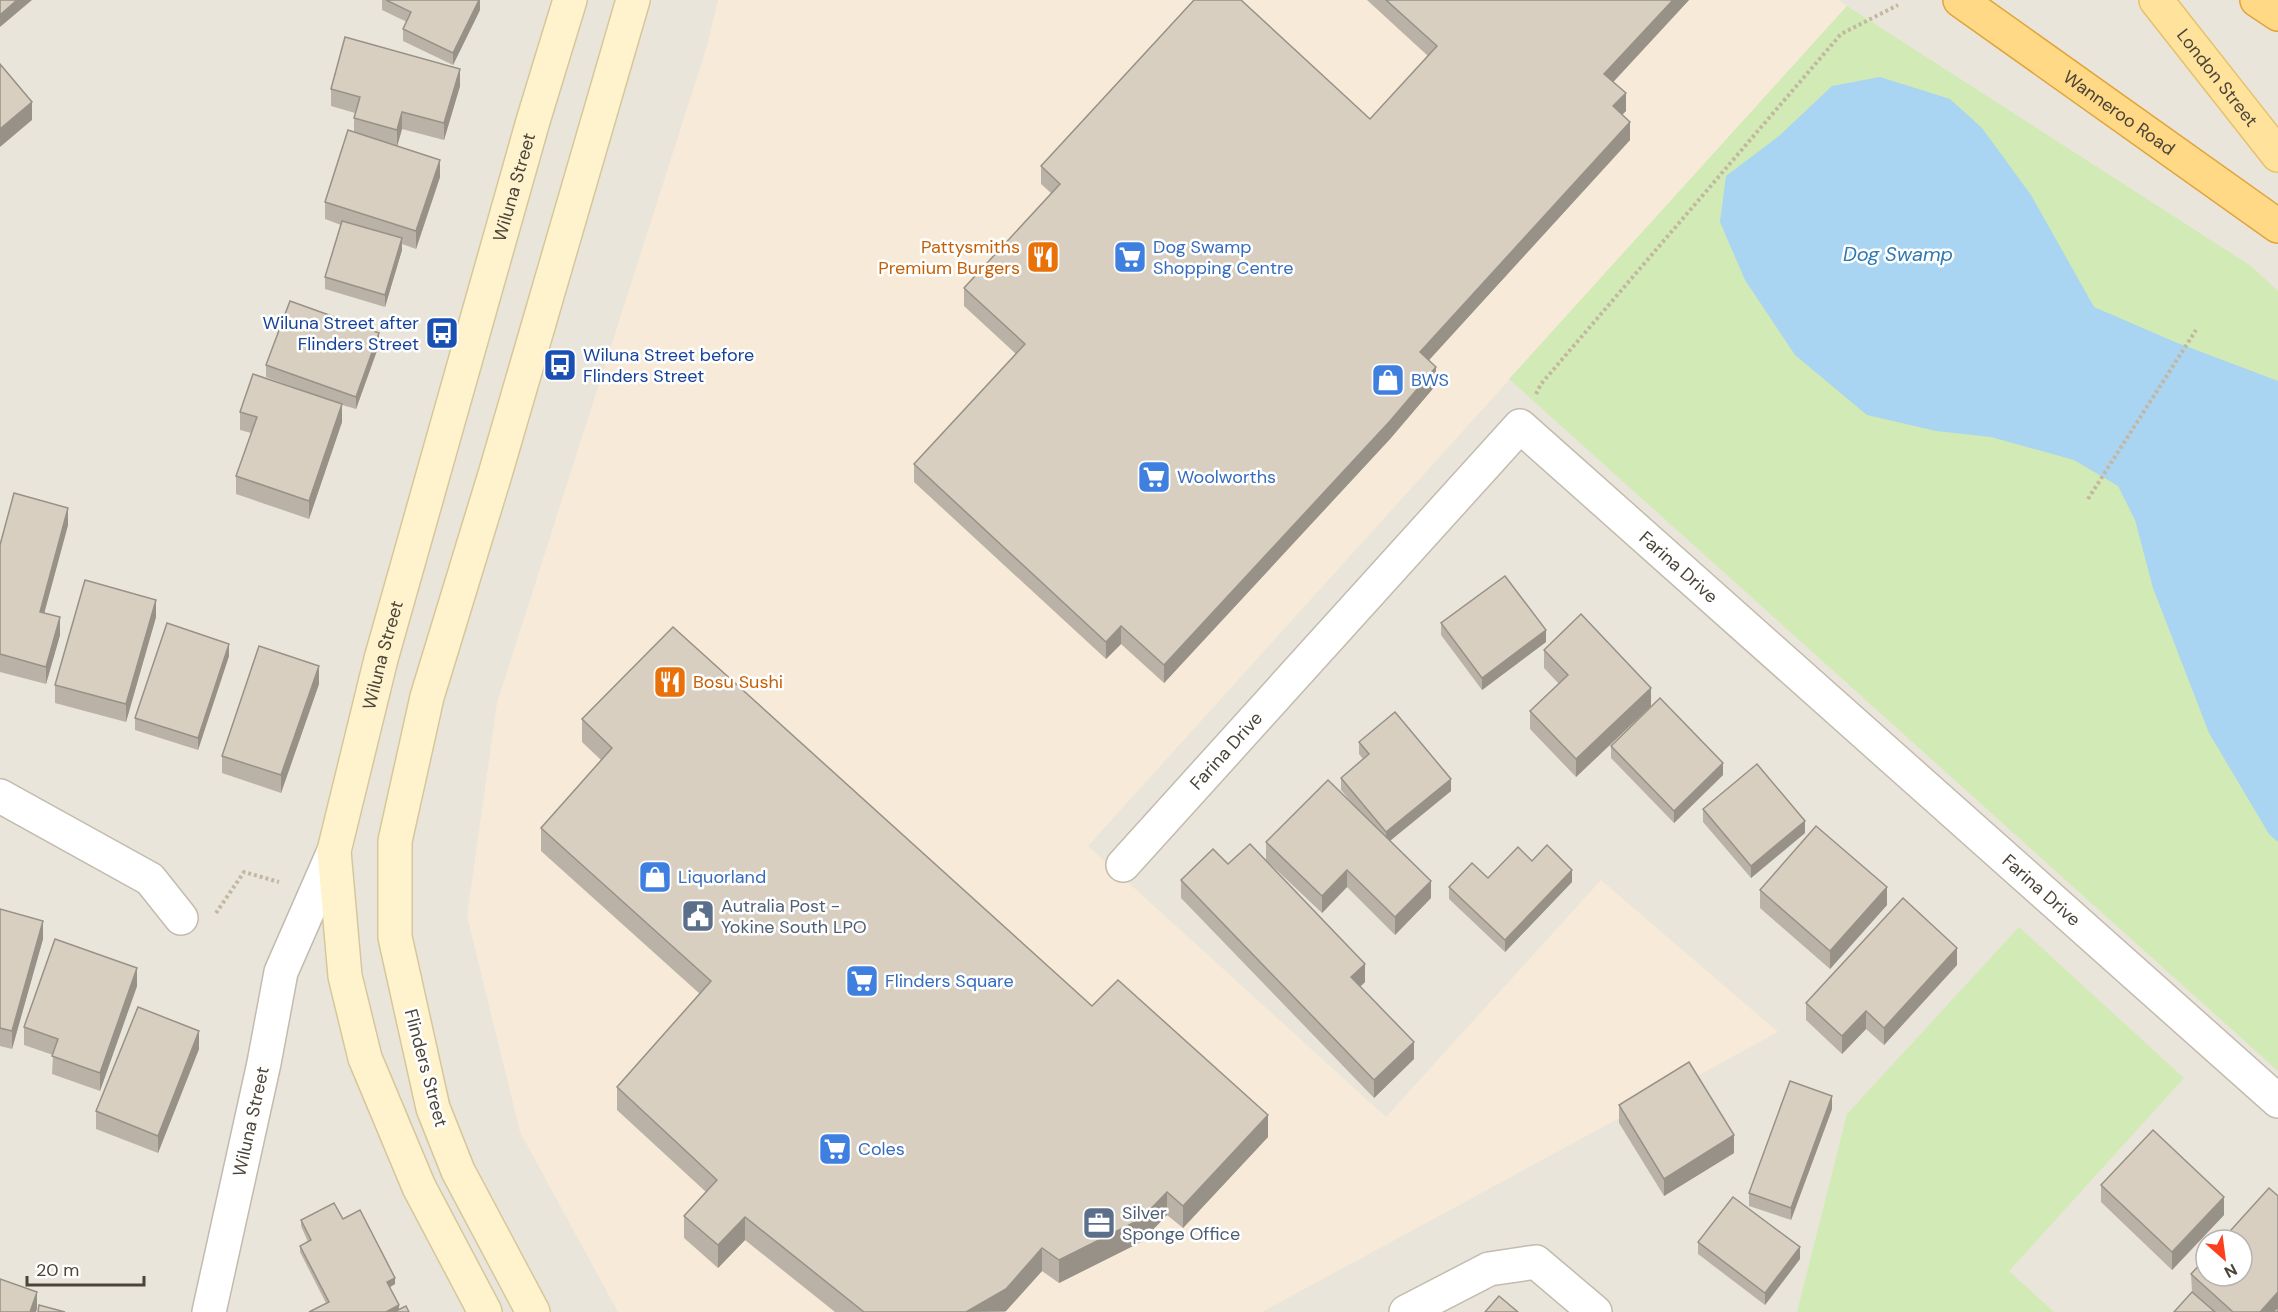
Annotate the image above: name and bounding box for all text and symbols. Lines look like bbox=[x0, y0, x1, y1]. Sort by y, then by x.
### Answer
street label: London Street bbox=[2171, 24, 2263, 132]
street label: Wanneroo Road bbox=[2058, 65, 2180, 161]
street label: Wiluna Street bbox=[488, 130, 541, 244]
place label: Pattysmiths Premium Burgers bbox=[878, 235, 1020, 280]
place label: Dog Swamp Shopping Centre bbox=[1153, 235, 1294, 280]
restaurant icon: Pattysmiths Premium Burgers bbox=[1025, 239, 1061, 275]
supermarket icon: Dog Swamp Shopping Centre bbox=[1112, 239, 1148, 275]
water label: Dog Swamp bbox=[1843, 241, 1953, 267]
place label: Wiluna Street after Flinders Street bbox=[263, 311, 419, 356]
bus stop icon: Wiluna Street after Flinders Street bbox=[424, 315, 460, 351]
place label: Wiluna Street before Flinders Street bbox=[583, 343, 754, 388]
bus stop icon: Wiluna Street before Flinders Street bbox=[542, 347, 578, 383]
shop icon: BWS bbox=[1370, 362, 1406, 398]
place label: BWS bbox=[1411, 368, 1449, 392]
supermarket icon: Woolworths bbox=[1136, 459, 1172, 495]
place label: Woolworths bbox=[1177, 465, 1276, 489]
street label: Farina Drive bbox=[1634, 526, 1723, 608]
street label: Wiluna Street bbox=[357, 598, 409, 712]
restaurant icon: Bosu Sushi bbox=[652, 664, 688, 700]
place label: Bosu Sushi bbox=[693, 670, 783, 694]
street label: Farina Drive bbox=[1185, 707, 1268, 795]
street label: Farina Drive bbox=[1997, 849, 2086, 932]
shop icon: Liquorland bbox=[637, 859, 673, 895]
place label: Liquorland bbox=[678, 865, 766, 889]
place label: Autralia Post - Yokine South LPO bbox=[721, 894, 867, 939]
public building icon: Autralia Post - Yokine South LPO bbox=[680, 898, 716, 934]
supermarket icon: Flinders Square bbox=[844, 963, 880, 999]
place label: Flinders Square bbox=[885, 969, 1014, 993]
street label: Flinders Street bbox=[399, 1006, 453, 1130]
street label: Wiluna Street bbox=[227, 1064, 275, 1179]
supermarket icon: Coles bbox=[817, 1131, 853, 1167]
place label: Coles bbox=[858, 1137, 905, 1161]
place label: Silver Sponge Office bbox=[1122, 1201, 1240, 1246]
office icon: Silver Sponge Office bbox=[1081, 1205, 1117, 1241]
north arrow bbox=[2194, 1228, 2254, 1288]
scale bar bbox=[27, 1249, 144, 1287]
text: 20 m bbox=[36, 1258, 79, 1282]
text: N bbox=[2221, 1259, 2241, 1283]

